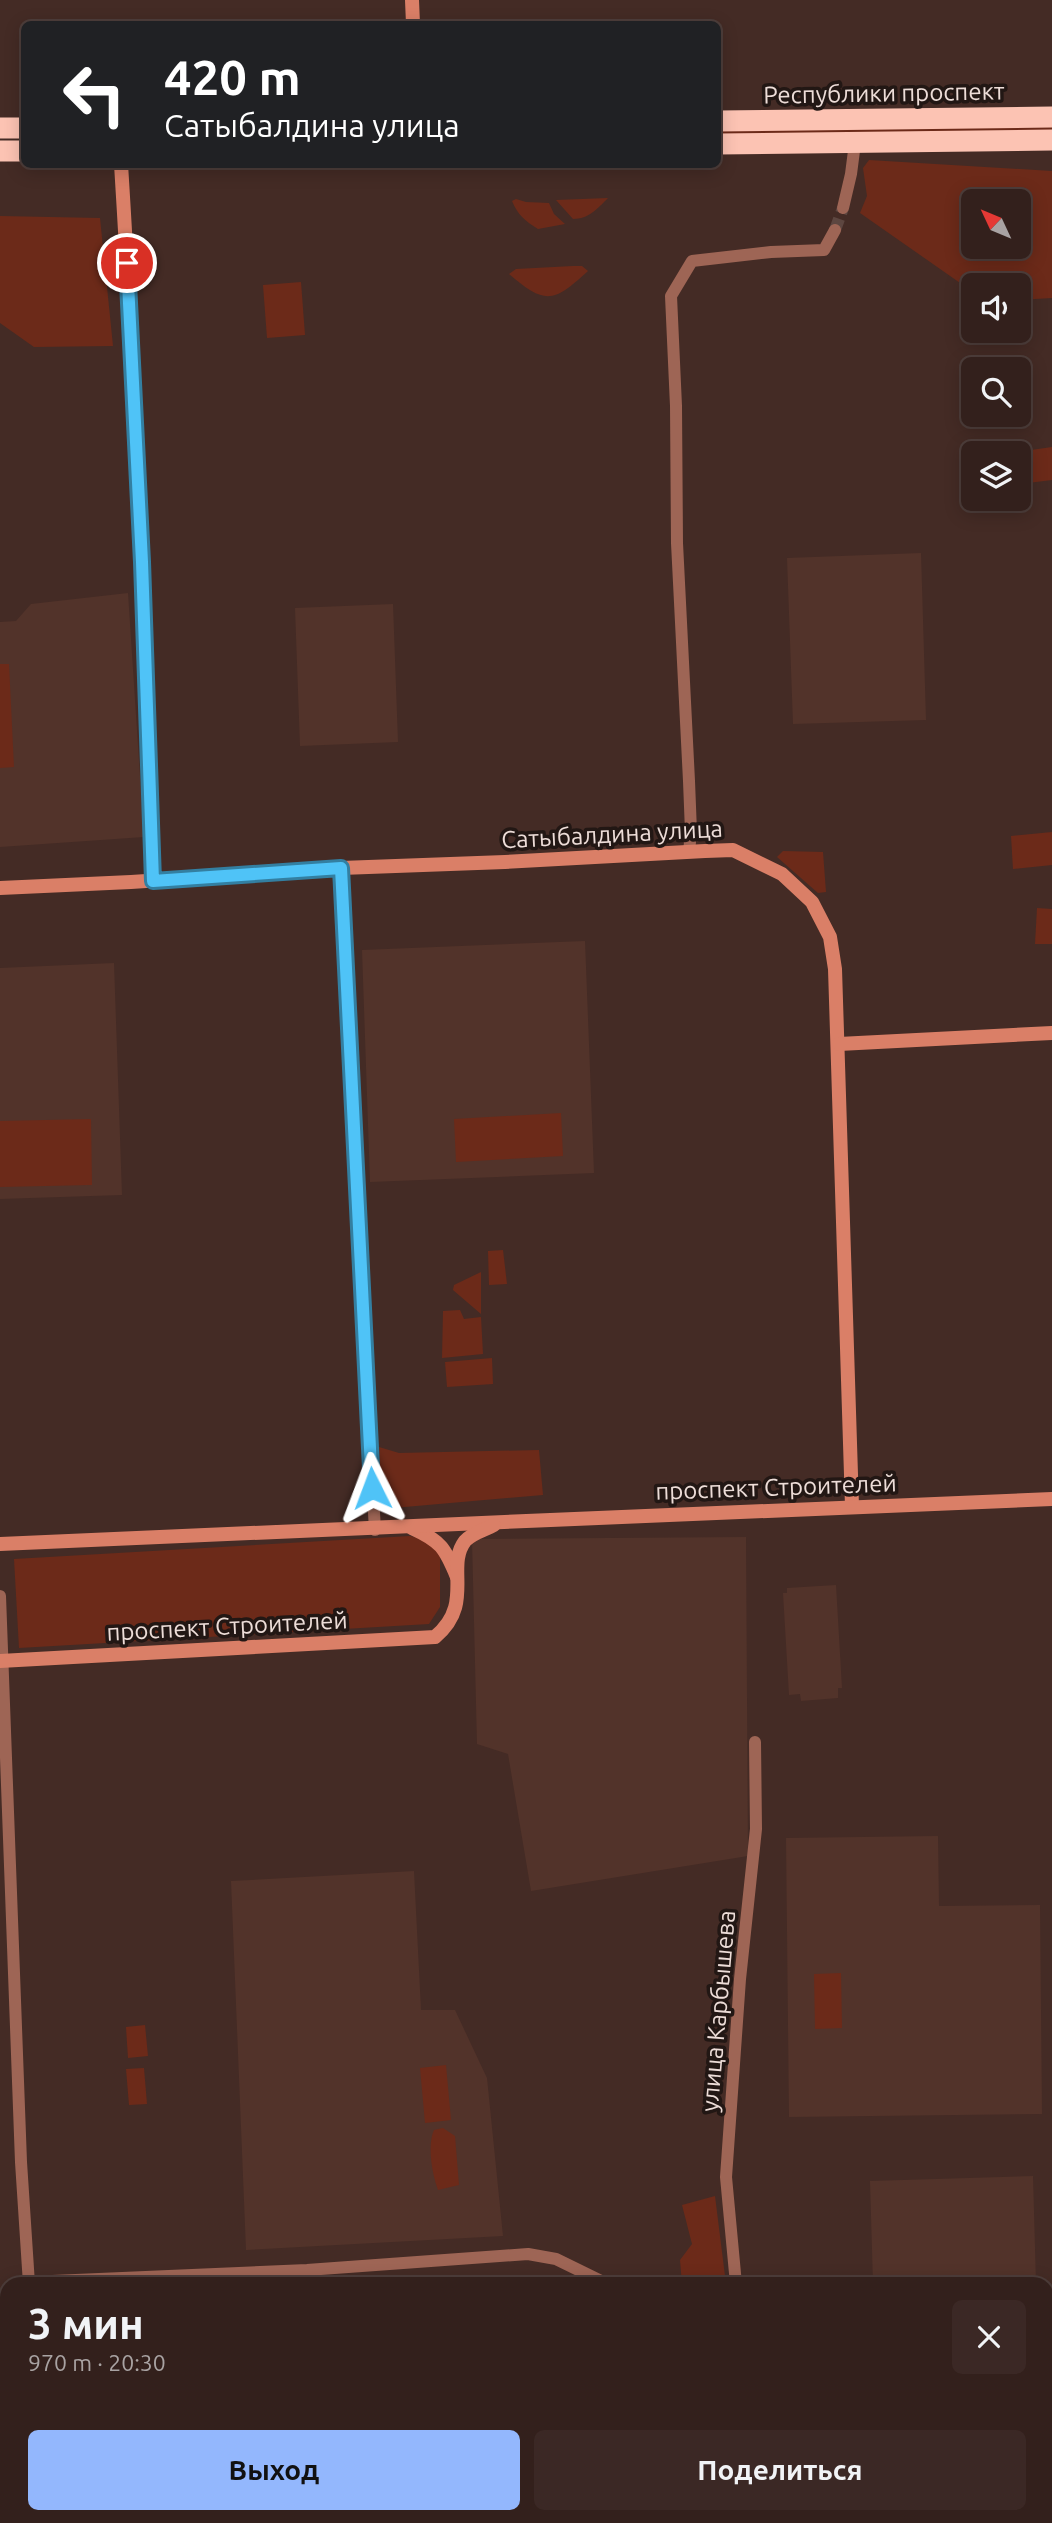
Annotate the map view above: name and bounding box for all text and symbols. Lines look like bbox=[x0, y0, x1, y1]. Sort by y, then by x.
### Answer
icon: left bbox=[49, 49, 140, 140]
text: 420 m bbox=[164, 49, 301, 104]
street label: Республики проспект bbox=[763, 77, 1005, 109]
text: Сатыбалдина улица bbox=[164, 107, 460, 143]
north arrow bbox=[961, 189, 1031, 259]
map controls bbox=[961, 189, 1031, 511]
pin bbox=[97, 233, 157, 293]
icon: arrive bbox=[108, 244, 146, 282]
button: sound bbox=[961, 273, 1031, 343]
button: search bbox=[961, 357, 1031, 427]
button: layers bbox=[961, 441, 1031, 511]
street label: Сатыбалдина улица bbox=[501, 815, 723, 853]
position arrow bbox=[335, 1451, 409, 1525]
street label: проспект Строителей bbox=[655, 1469, 897, 1505]
street label: проспект Строителей bbox=[106, 1606, 348, 1646]
street label: улица Карбышева bbox=[696, 1909, 740, 2113]
text: 3 мин bbox=[28, 2300, 144, 2347]
button: close bbox=[952, 2300, 1026, 2374]
text: 970 m · 20:30 bbox=[28, 2350, 166, 2375]
button: Выход bbox=[28, 2430, 520, 2510]
button: Поделиться bbox=[534, 2430, 1026, 2510]

